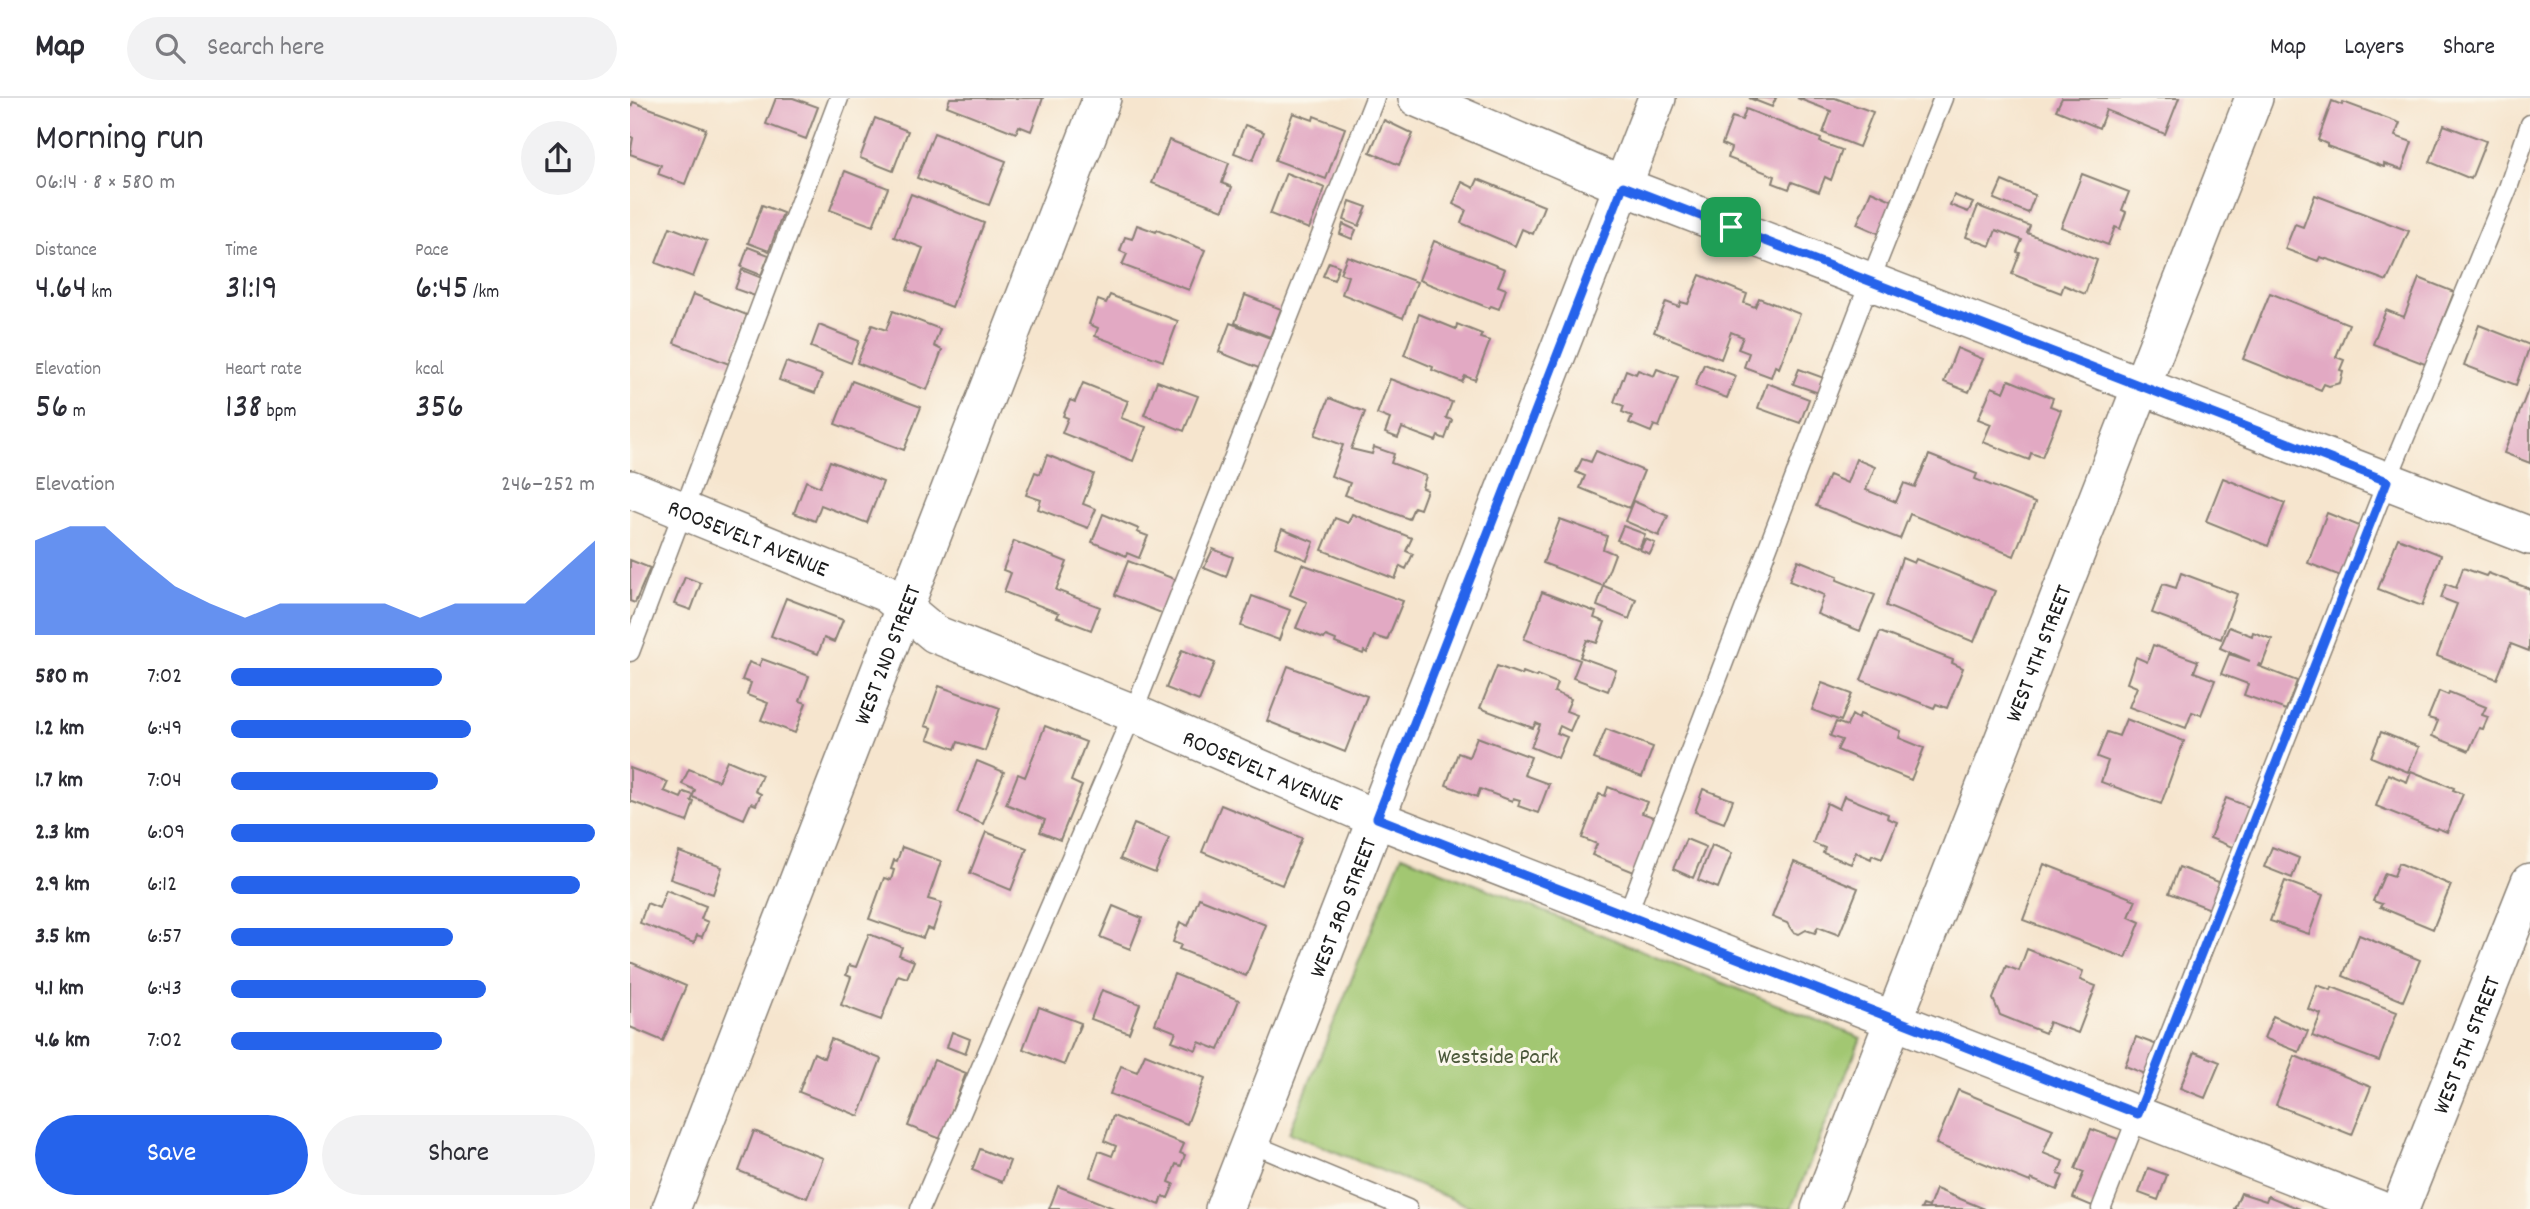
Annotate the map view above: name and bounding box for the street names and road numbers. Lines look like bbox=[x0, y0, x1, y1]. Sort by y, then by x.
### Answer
street label: ROOSEVELT AVENUE bbox=[662, 493, 833, 588]
street label: WEST 2ND STREET bbox=[847, 581, 932, 730]
street label: WEST 4TH STREET bbox=[1999, 581, 2082, 728]
street label: ROOSEVELT AVENUE bbox=[1177, 724, 1347, 822]
street label: WEST 3RD STREET bbox=[1303, 834, 1387, 983]
street label: WEST 5TH STREET bbox=[2426, 972, 2511, 1120]

